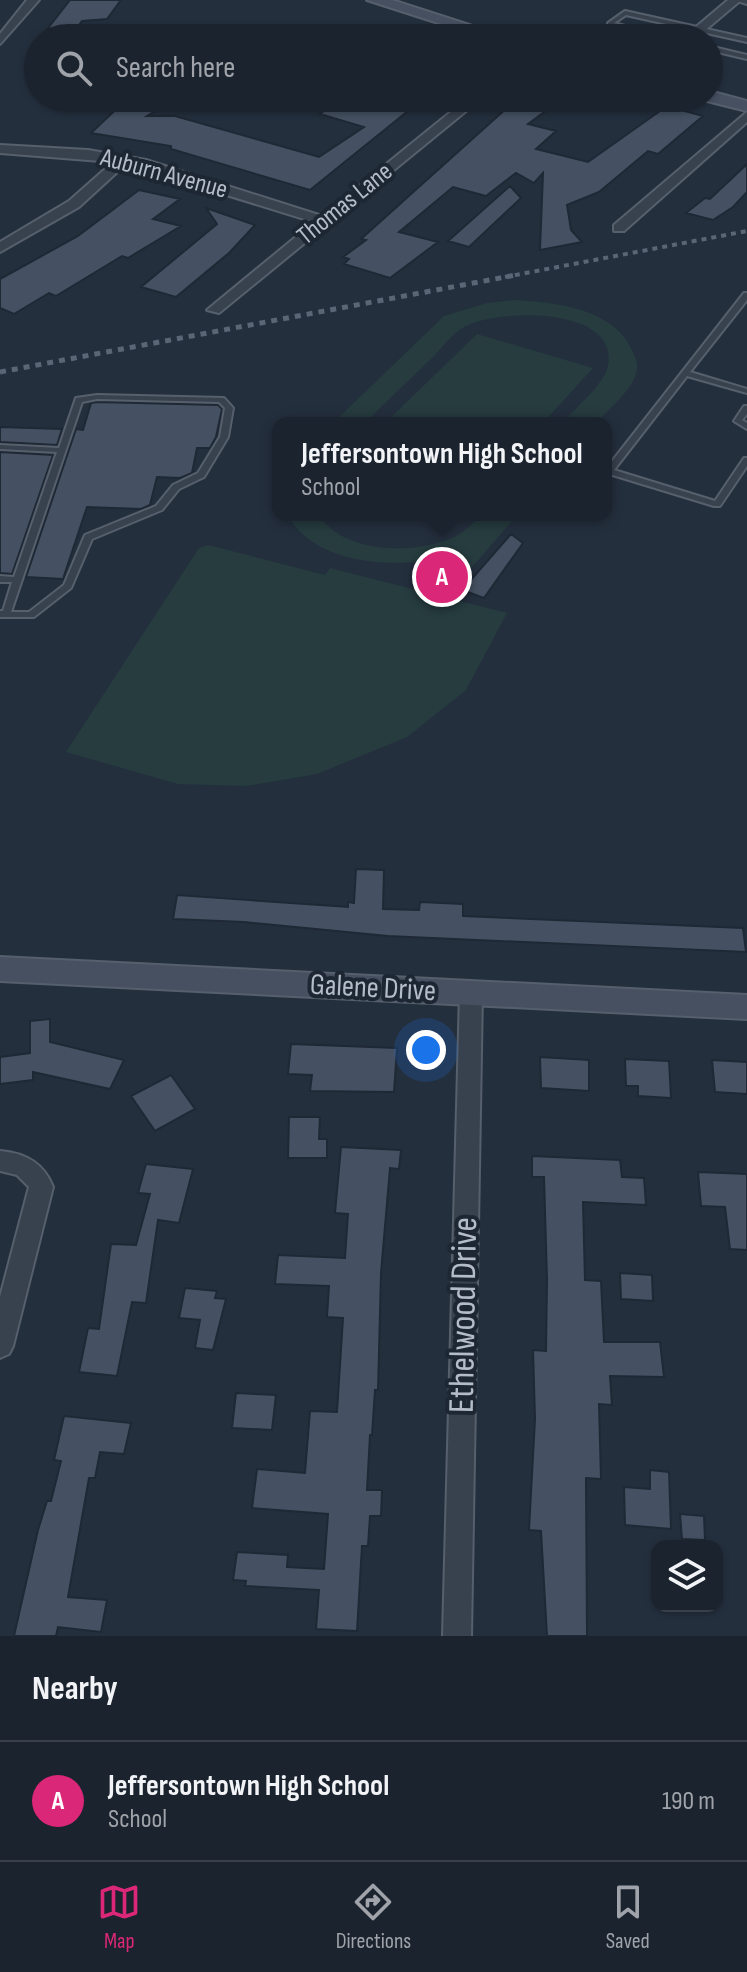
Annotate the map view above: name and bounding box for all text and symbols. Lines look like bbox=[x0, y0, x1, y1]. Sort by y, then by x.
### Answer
search box bbox=[24, 24, 723, 112]
icon: search bbox=[52, 46, 96, 90]
text: Search here bbox=[116, 50, 235, 86]
street label: Auburn Avenue bbox=[96, 142, 231, 206]
street label: Thomas Lane bbox=[291, 156, 399, 252]
popup bbox=[272, 417, 612, 521]
text: Jeffersontown High School bbox=[301, 436, 583, 472]
text: School bbox=[301, 472, 360, 503]
pin: A bbox=[416, 547, 468, 607]
street label: Galene Drive bbox=[309, 967, 437, 1009]
your location bbox=[406, 1030, 446, 1070]
street label: Ethelwood Drive bbox=[441, 1217, 487, 1413]
map controls bbox=[651, 1540, 723, 1612]
button: layers bbox=[651, 1540, 723, 1612]
text: Nearby bbox=[32, 1668, 118, 1709]
text: Jeffersontown High School bbox=[108, 1768, 389, 1804]
text: A bbox=[52, 1786, 64, 1817]
text: 190 m bbox=[662, 1786, 715, 1817]
text: School bbox=[108, 1804, 167, 1835]
tab: Map bbox=[97, 1880, 141, 1955]
tab: Directions bbox=[336, 1880, 411, 1955]
tab: Saved bbox=[606, 1880, 650, 1955]

